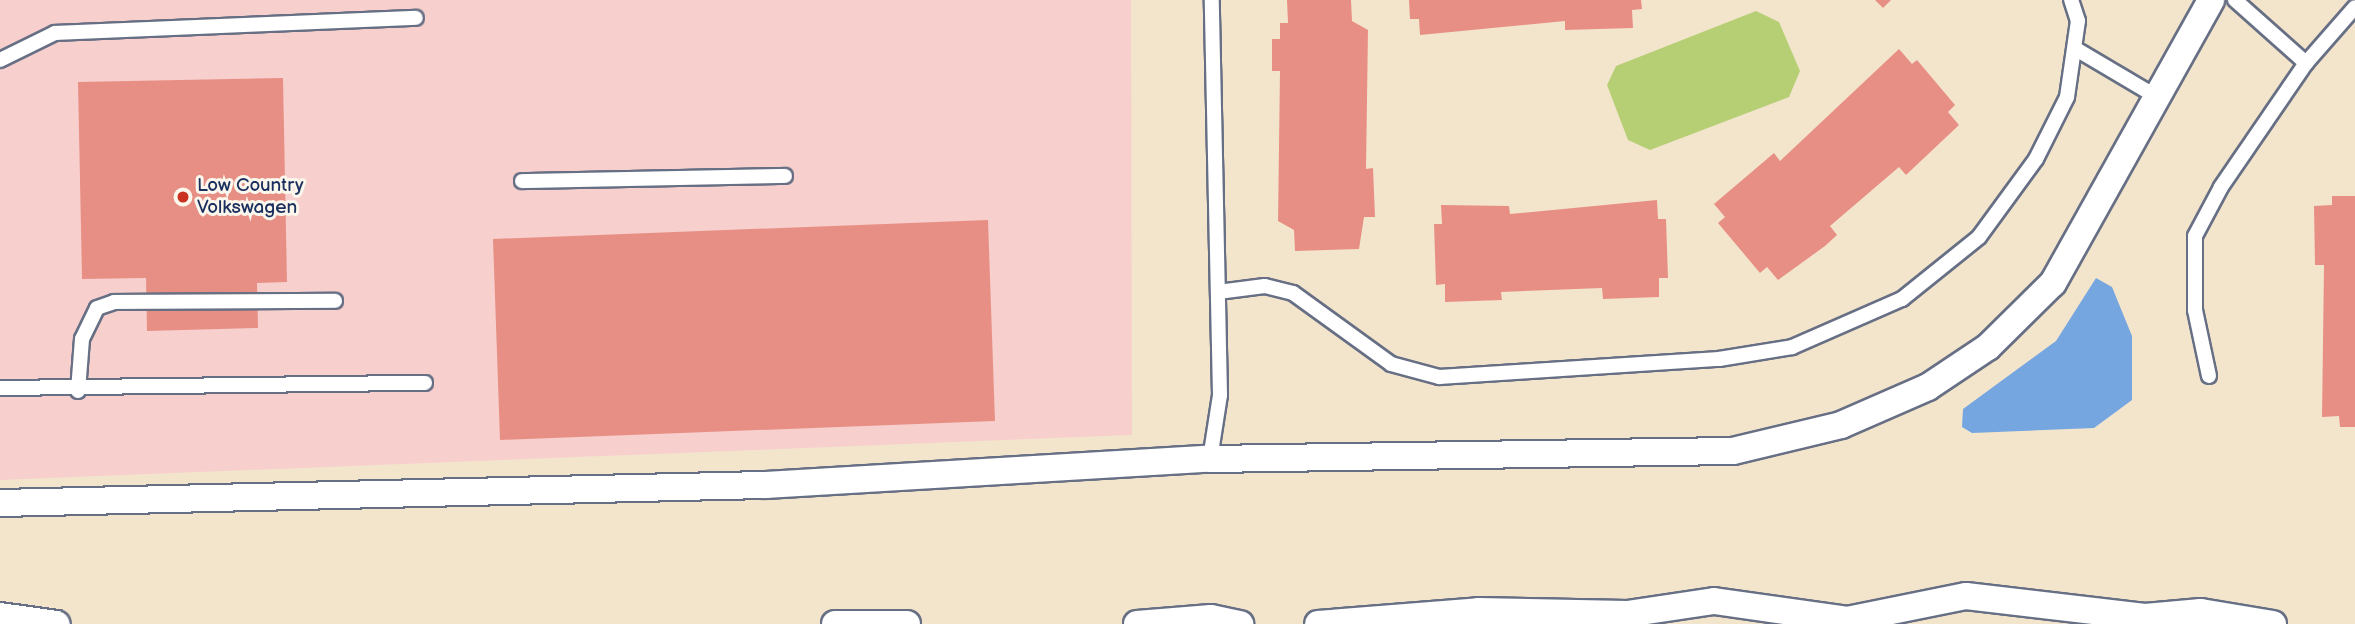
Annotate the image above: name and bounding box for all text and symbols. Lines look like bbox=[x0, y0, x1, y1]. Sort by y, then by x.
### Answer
place label: Low Country Volkswagen bbox=[197, 175, 304, 219]
marker: Low Country Volkswagen bbox=[175, 189, 191, 205]

